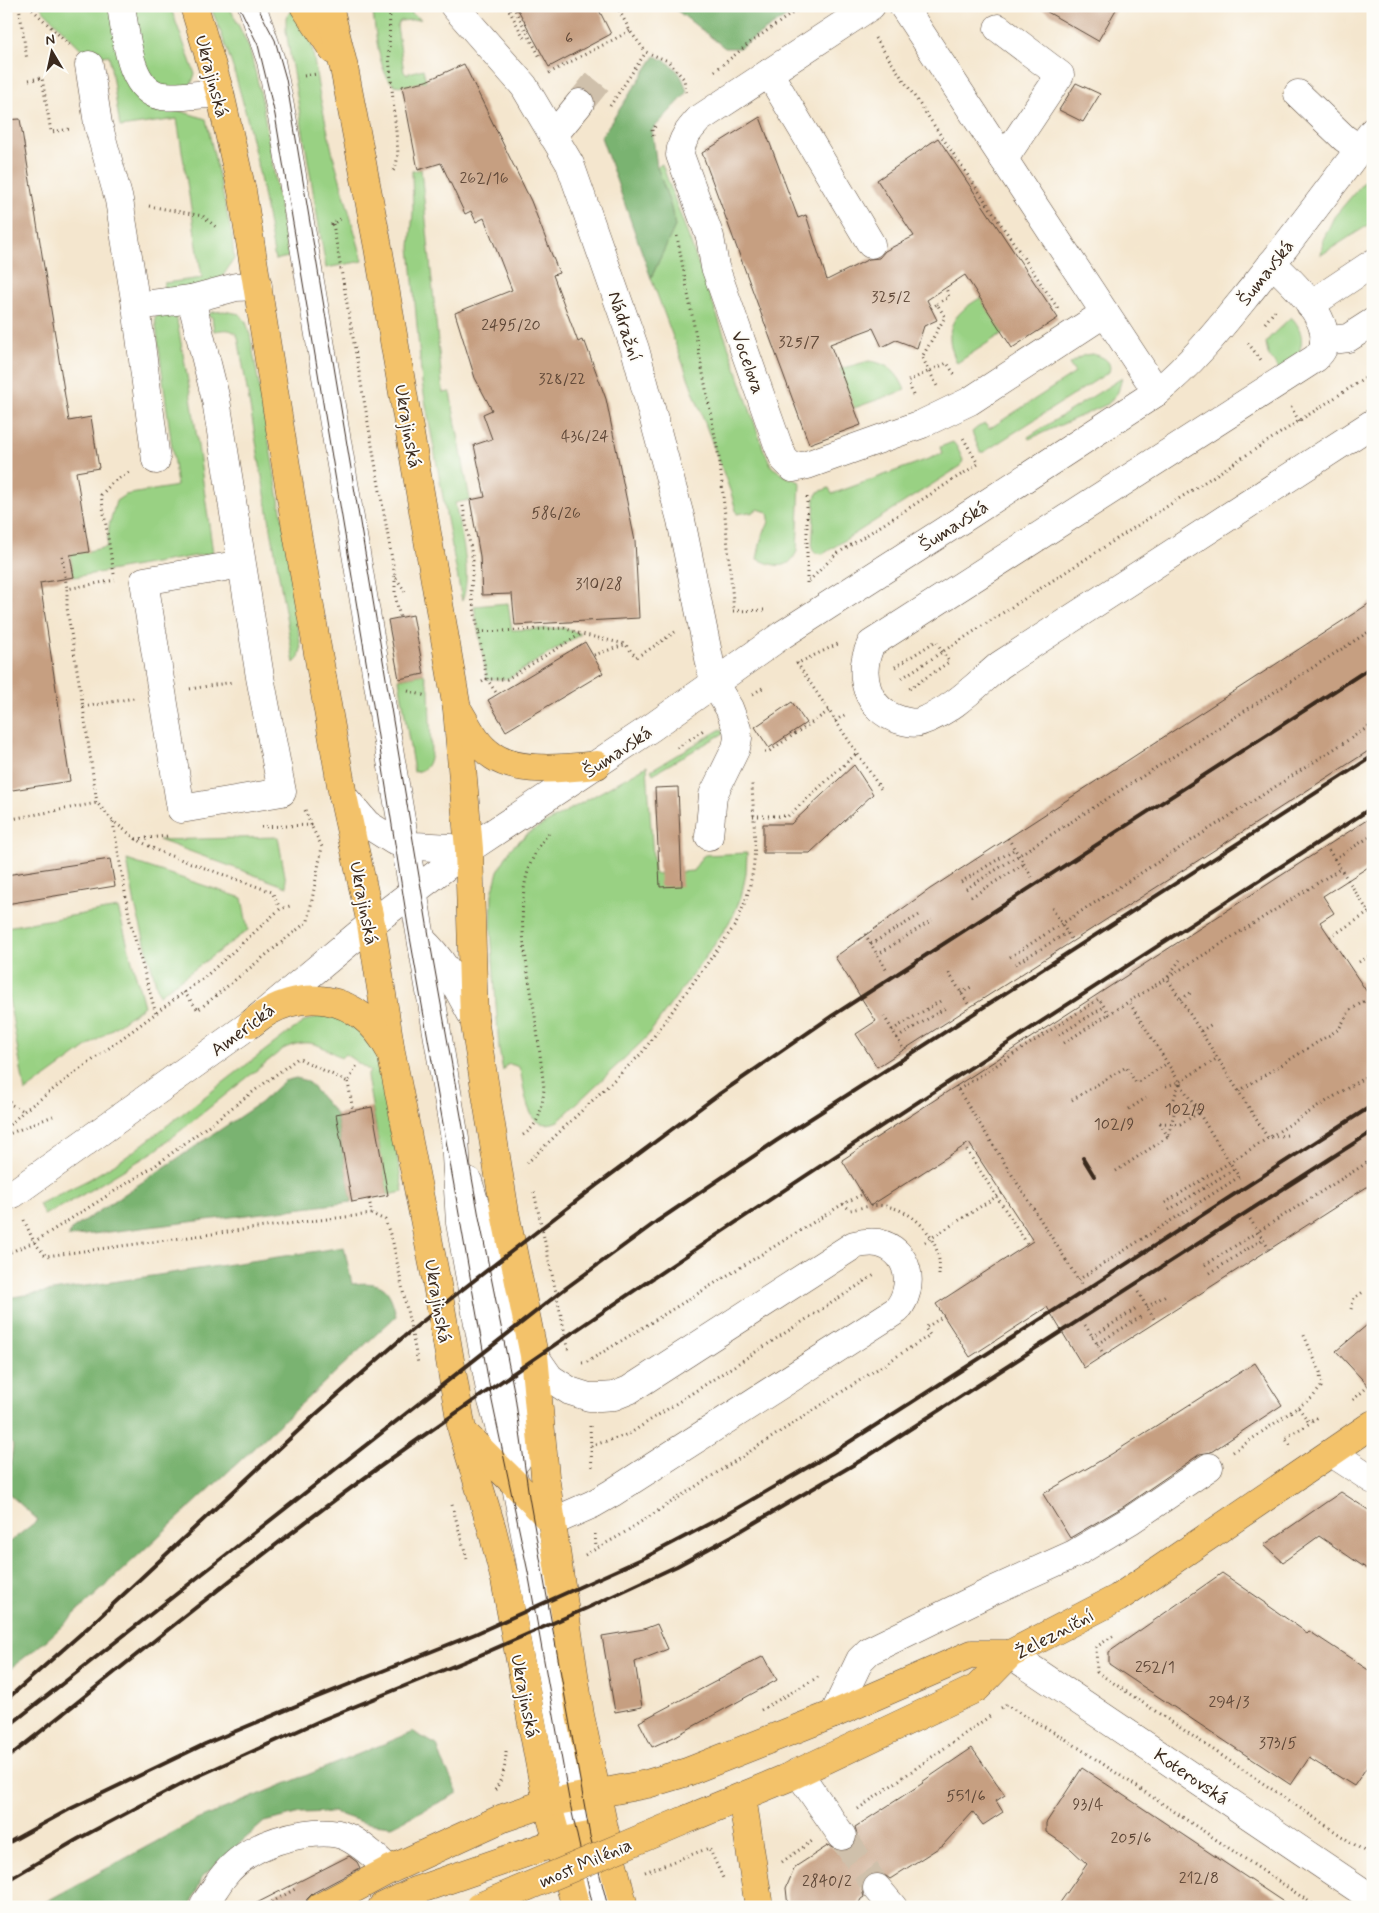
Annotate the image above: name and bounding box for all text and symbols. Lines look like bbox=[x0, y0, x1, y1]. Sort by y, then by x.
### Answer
north arrow bbox=[28, 28, 78, 78]
house number: 6 bbox=[565, 28, 573, 49]
text: N bbox=[44, 31, 56, 50]
street label: Ukrajinská bbox=[188, 32, 235, 121]
house number: 262/16 bbox=[459, 168, 509, 189]
street label: Šumavská bbox=[1232, 235, 1300, 311]
house number: 325/2 bbox=[871, 287, 911, 308]
street label: Nádražní bbox=[602, 288, 648, 365]
house number: 2495/20 bbox=[481, 315, 541, 336]
street label: Vocelova bbox=[725, 328, 771, 398]
house number: 325/7 bbox=[778, 332, 820, 353]
house number: 328/22 bbox=[538, 369, 586, 390]
street label: Ukrajinská bbox=[387, 382, 427, 470]
house number: 436/24 bbox=[561, 426, 609, 447]
street label: Šumavská bbox=[914, 495, 993, 558]
house number: 586/26 bbox=[531, 503, 581, 524]
house number: 310/28 bbox=[575, 574, 623, 595]
street label: Šumavská bbox=[579, 720, 657, 784]
street label: Ukrajinská bbox=[342, 859, 384, 947]
street label: Americká bbox=[206, 998, 280, 1063]
house number: 102/9 bbox=[1165, 1099, 1205, 1120]
house number: 102/9 bbox=[1094, 1114, 1134, 1135]
street label: Ukrajinská bbox=[417, 1257, 457, 1345]
street label: Železniční bbox=[1011, 1603, 1099, 1666]
street label: Ukrajinská bbox=[503, 1652, 545, 1740]
house number: 252/1 bbox=[1135, 1657, 1175, 1678]
house number: 294/3 bbox=[1208, 1692, 1250, 1713]
house number: 373/5 bbox=[1259, 1733, 1297, 1754]
street label: Koterovská bbox=[1149, 1743, 1234, 1812]
house number: 551/6 bbox=[946, 1786, 986, 1807]
house number: 93/4 bbox=[1073, 1794, 1103, 1815]
house number: 205/6 bbox=[1110, 1828, 1152, 1849]
street label: most Milénia bbox=[535, 1833, 636, 1894]
house number: 212/8 bbox=[1179, 1868, 1219, 1889]
house number: 2840/2 bbox=[802, 1871, 852, 1892]

